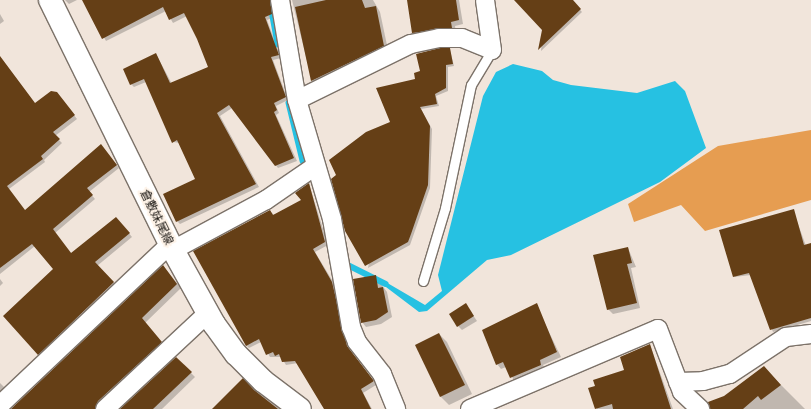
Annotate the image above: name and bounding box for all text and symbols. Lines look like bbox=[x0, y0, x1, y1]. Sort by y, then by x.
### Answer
street label: 倉敷妹尾線 bbox=[137, 187, 177, 247]

